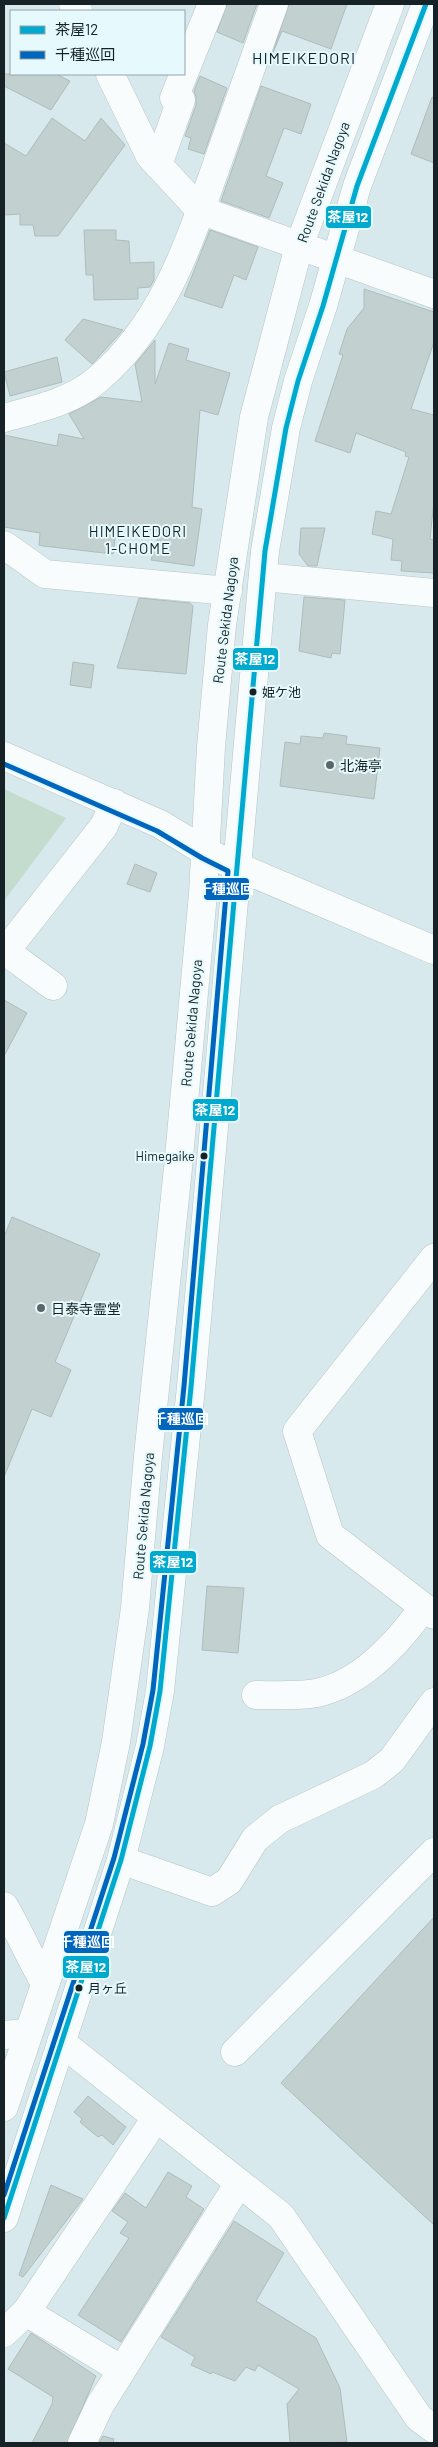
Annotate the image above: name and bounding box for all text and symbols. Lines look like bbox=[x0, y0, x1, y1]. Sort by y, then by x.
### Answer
legend bbox=[10, 10, 185, 75]
text: 茶屋12 bbox=[55, 20, 98, 38]
text: 千種巡回 bbox=[55, 45, 115, 63]
district label: HIMEIKEDORI bbox=[252, 48, 356, 67]
street label: Route Sekida Nagoya bbox=[293, 119, 353, 245]
line badge: 茶屋12 bbox=[325, 205, 372, 229]
text: 茶屋12 bbox=[328, 208, 369, 225]
district label: HIMEIKEDORI 1-CHOME bbox=[89, 522, 187, 557]
street label: Route Sekida Nagoya bbox=[209, 556, 241, 684]
line badge: 茶屋12 bbox=[232, 647, 279, 671]
text: 茶屋12 bbox=[235, 650, 276, 667]
place label: 姫ケ池 bbox=[262, 684, 301, 700]
marker: 姫ケ池 bbox=[248, 687, 258, 697]
place label: 北海亭 bbox=[340, 757, 382, 774]
marker: 北海亭 bbox=[324, 759, 336, 771]
line badge: 千種巡回 bbox=[203, 877, 250, 901]
text: 千種巡回 bbox=[198, 880, 254, 897]
street label: Route Sekida Nagoya bbox=[177, 959, 205, 1087]
line badge: 茶屋12 bbox=[192, 1098, 239, 1122]
text: 茶屋12 bbox=[195, 1101, 236, 1118]
place label: Himegaike bbox=[135, 1148, 195, 1164]
marker: Himegaike bbox=[199, 1151, 209, 1161]
place label: 日泰寺霊堂 bbox=[51, 1300, 121, 1317]
marker: 日泰寺霊堂 bbox=[35, 1302, 47, 1314]
line badge: 千種巡回 bbox=[157, 1407, 204, 1431]
text: 千種巡回 bbox=[153, 1410, 209, 1427]
street label: Route Sekida Nagoya bbox=[129, 1452, 157, 1580]
line badge: 茶屋12 bbox=[149, 1550, 197, 1574]
text: 茶屋12 bbox=[153, 1553, 194, 1570]
line badge: 千種巡回 bbox=[63, 1930, 110, 1954]
text: 千種巡回 bbox=[59, 1933, 115, 1950]
line badge: 茶屋12 bbox=[62, 1955, 110, 1979]
text: 茶屋12 bbox=[66, 1958, 107, 1975]
place label: 月ヶ丘 bbox=[88, 1980, 127, 1996]
marker: 月ヶ丘 bbox=[74, 1983, 84, 1993]

